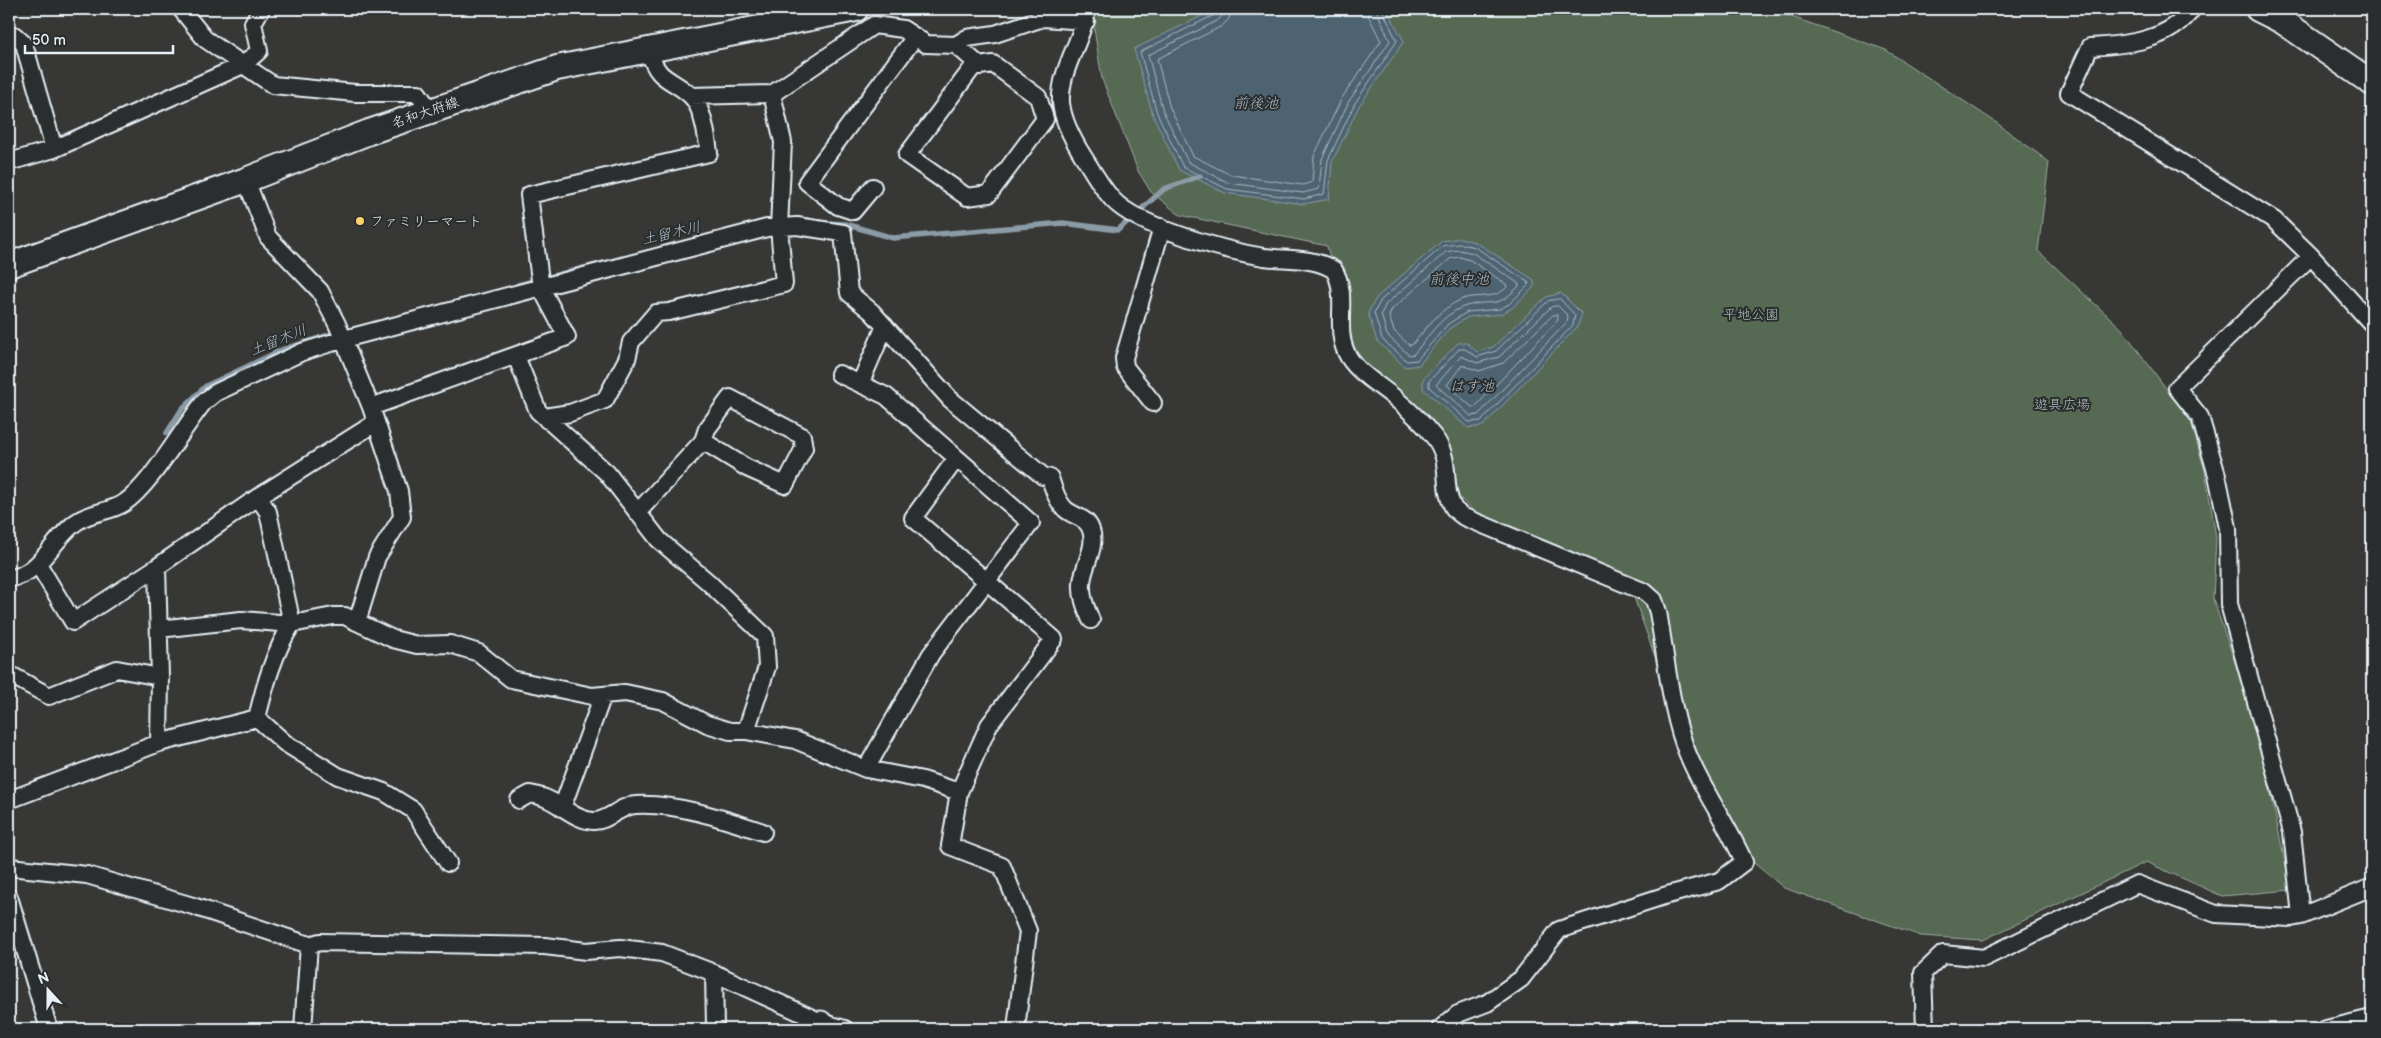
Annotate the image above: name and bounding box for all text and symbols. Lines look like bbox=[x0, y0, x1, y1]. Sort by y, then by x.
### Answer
scale bar bbox=[25, 22, 172, 54]
text: 50 m bbox=[32, 31, 66, 50]
street label: 名和大府線 bbox=[389, 93, 461, 132]
water label: 前後池 bbox=[1233, 94, 1279, 113]
place label: ファミリーマート bbox=[370, 213, 482, 230]
marker: ファミリーマート bbox=[354, 215, 366, 227]
water label: 土留木川 bbox=[640, 217, 702, 249]
water label: 前後中池 bbox=[1429, 270, 1490, 289]
park label: 平地公園 bbox=[1723, 306, 1779, 323]
water label: 土留木川 bbox=[247, 320, 310, 361]
water label: はす池 bbox=[1449, 377, 1495, 396]
park label: 遊具広場 bbox=[2034, 396, 2090, 413]
north arrow bbox=[22, 966, 72, 1016]
text: N bbox=[36, 969, 51, 988]

